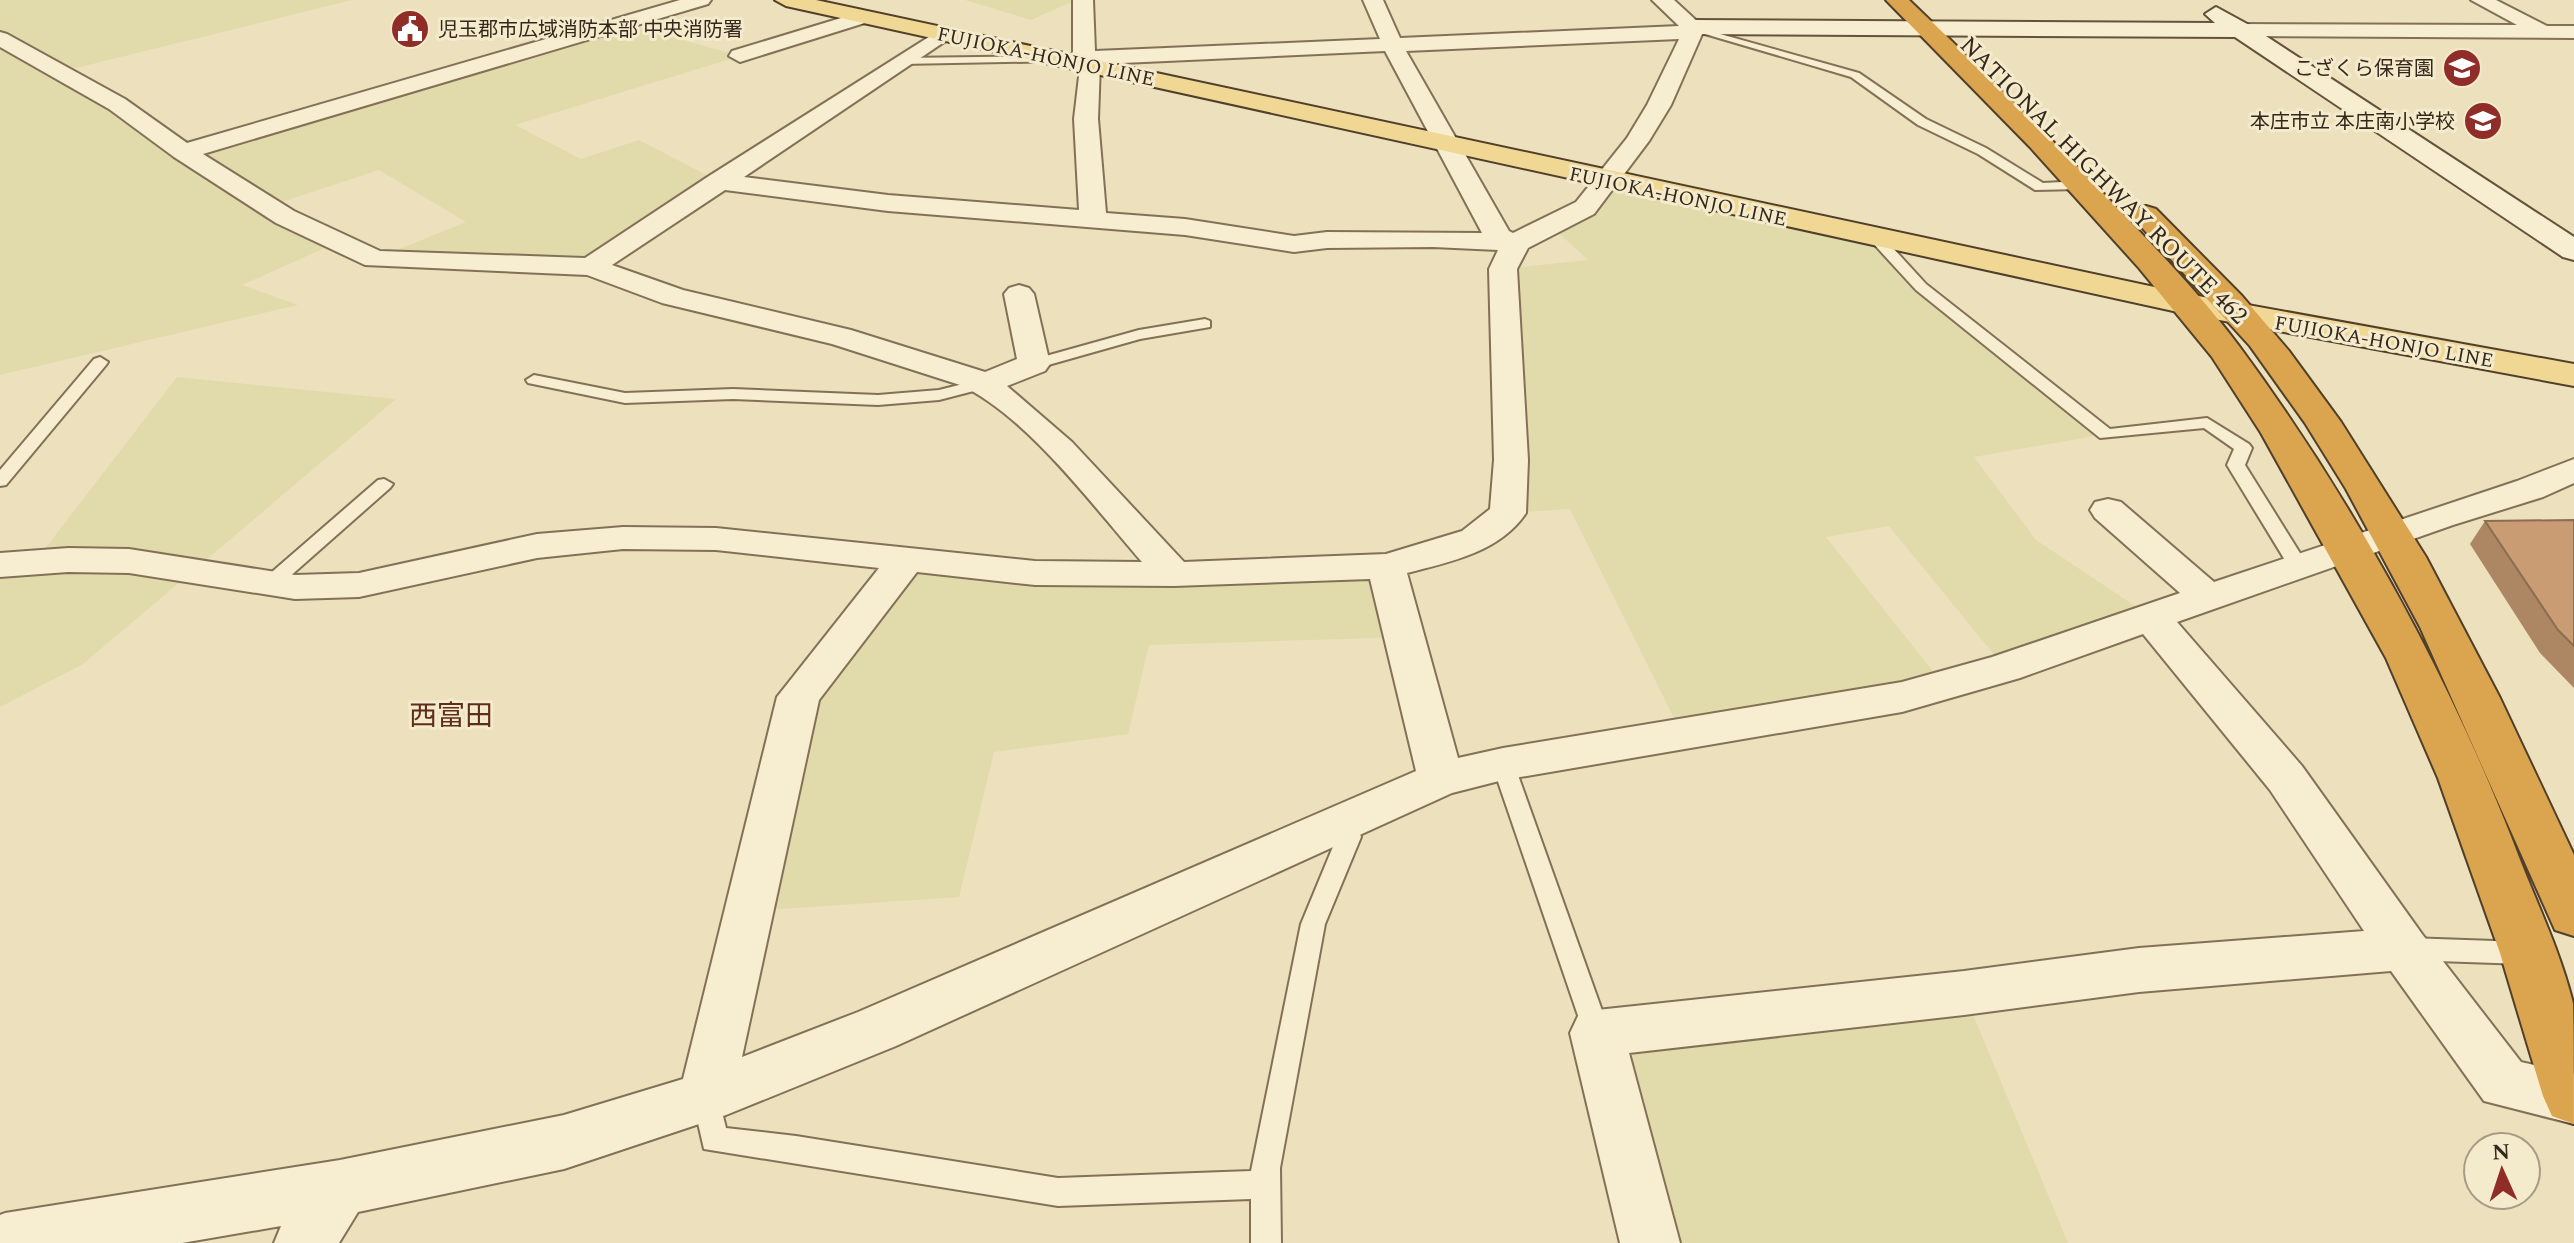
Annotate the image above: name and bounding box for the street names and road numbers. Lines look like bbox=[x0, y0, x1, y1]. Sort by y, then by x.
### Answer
street label: FUJIOKA-HONJO LINE bbox=[934, 19, 1157, 95]
street label: NATIONAL HIGHWAY ROUTE 462 bbox=[1951, 28, 2256, 333]
street label: FUJIOKA-HONJO LINE bbox=[1566, 159, 1789, 235]
street label: FUJIOKA-HONJO LINE bbox=[2272, 308, 2496, 376]

